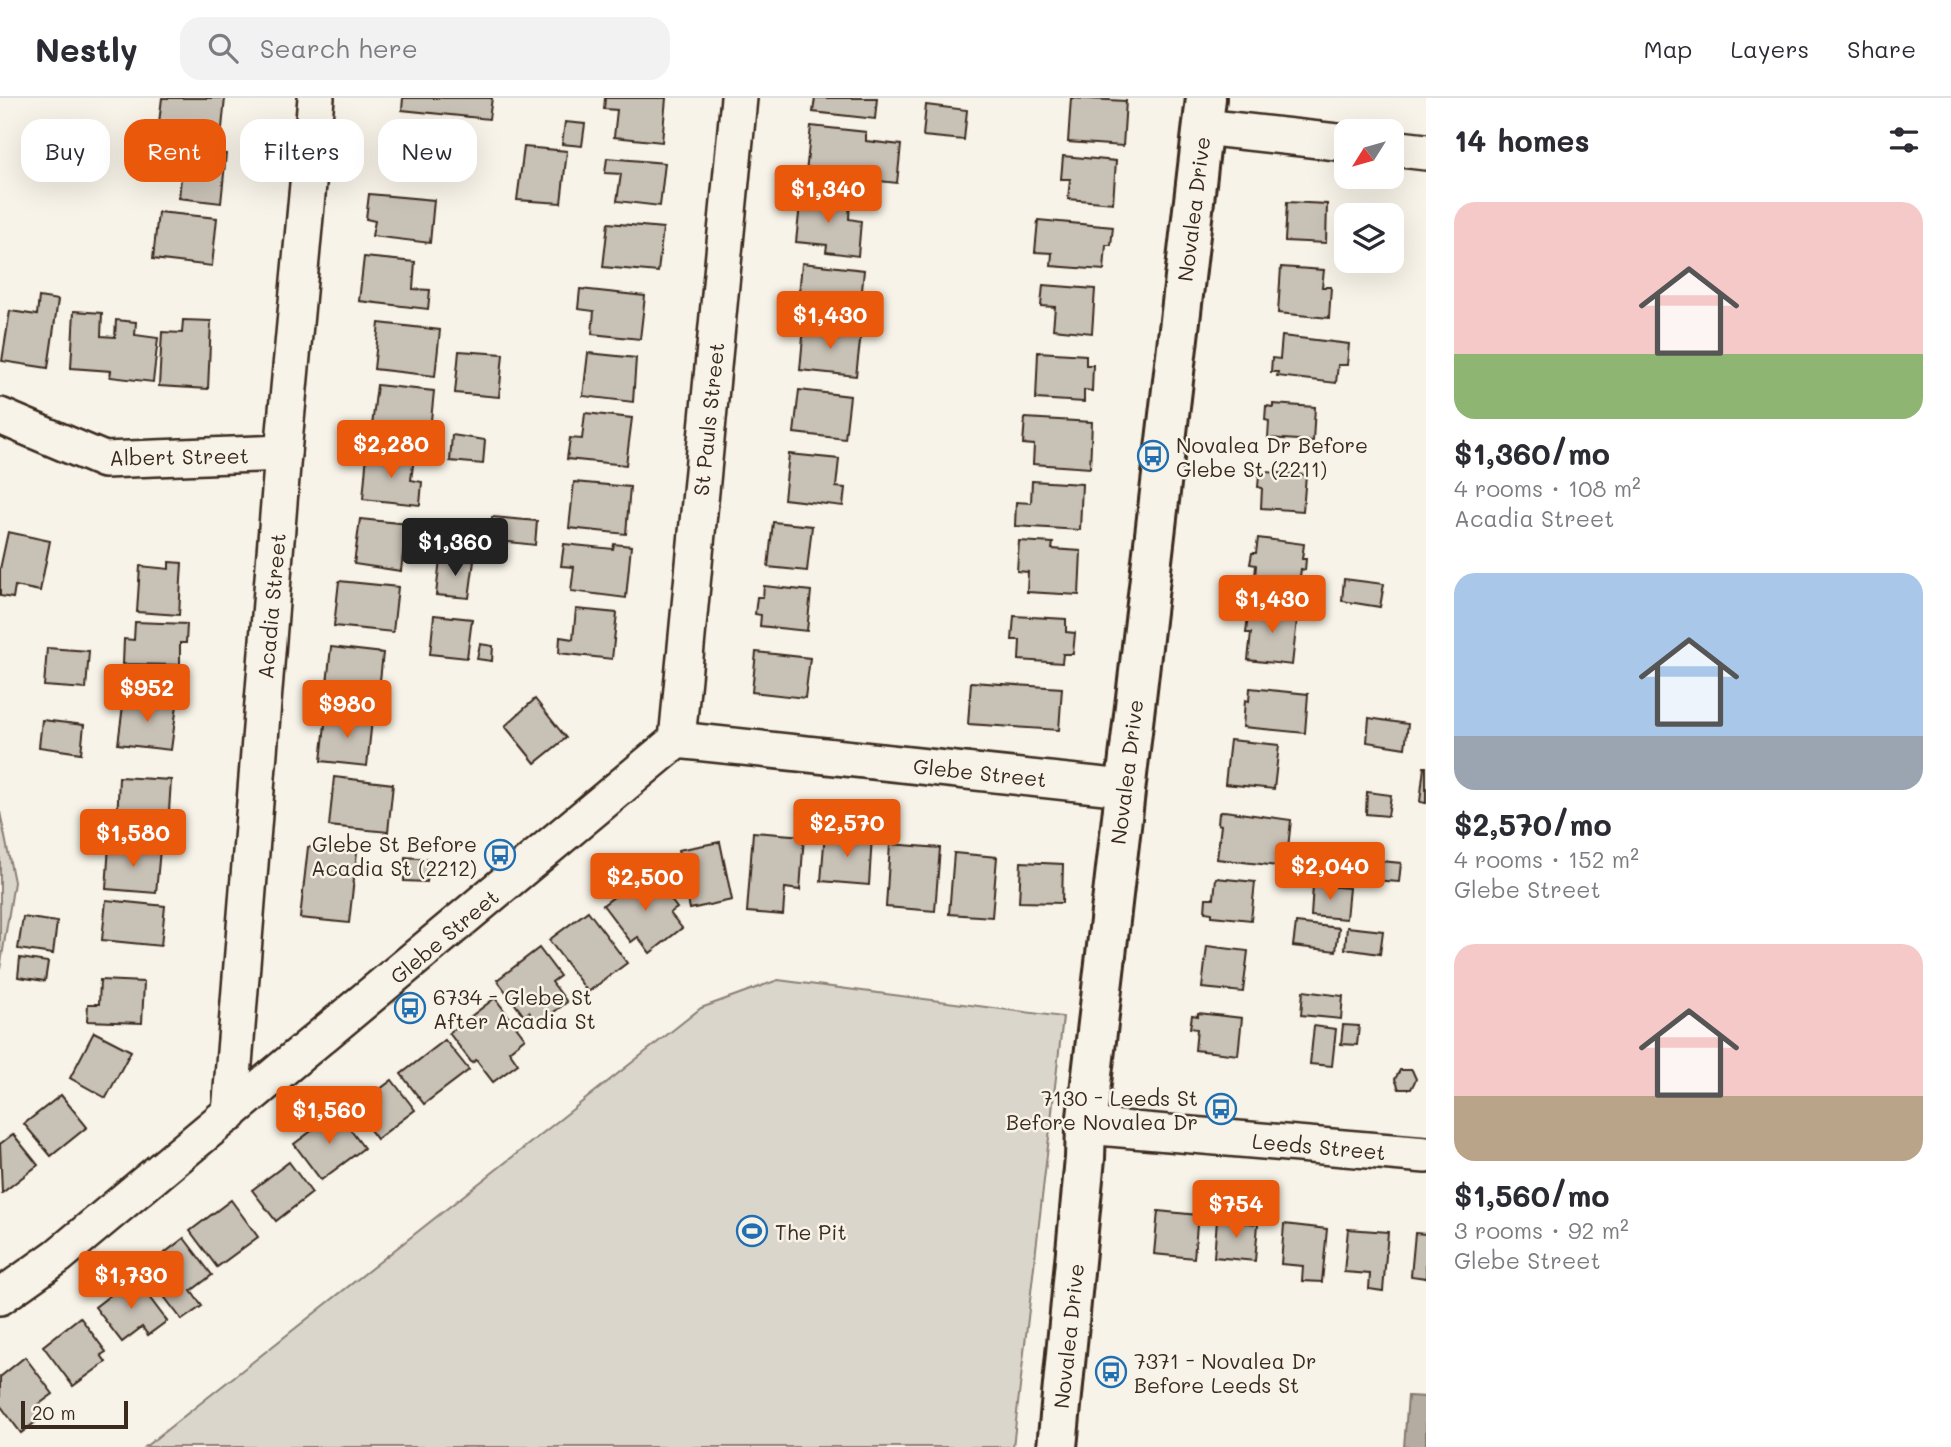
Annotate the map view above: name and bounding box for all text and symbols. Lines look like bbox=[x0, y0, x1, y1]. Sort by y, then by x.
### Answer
search box bbox=[180, 17, 670, 80]
text: Nestly bbox=[35, 27, 138, 70]
icon: search bbox=[204, 29, 242, 67]
text: Search here bbox=[260, 31, 418, 65]
text: Map bbox=[1644, 33, 1692, 64]
text: Layers bbox=[1730, 33, 1809, 64]
text: Share bbox=[1847, 33, 1916, 64]
chip: Buy bbox=[21, 119, 110, 182]
chip: Rent bbox=[124, 119, 226, 182]
chip: Filters bbox=[240, 119, 364, 182]
chip: New bbox=[378, 119, 477, 182]
north arrow bbox=[1334, 119, 1404, 189]
map controls bbox=[1334, 119, 1404, 273]
text: 14 homes bbox=[1454, 120, 1590, 160]
icon: filters bbox=[1885, 121, 1923, 159]
street label: Novalea Drive bbox=[1171, 135, 1215, 283]
pin: $1,340 bbox=[771, 166, 885, 225]
text: $1,340 bbox=[791, 173, 865, 203]
button: layers bbox=[1334, 203, 1404, 273]
icon: home bbox=[1626, 248, 1752, 374]
pin: $1,430 bbox=[773, 292, 887, 351]
text: $1,430 bbox=[793, 299, 867, 329]
street label: St Pauls Street bbox=[687, 341, 729, 497]
pin: $2,280 bbox=[334, 420, 448, 480]
text: $2,280 bbox=[353, 428, 429, 458]
place label: Novalea Dr Before Glebe St (2211) bbox=[1176, 431, 1368, 482]
text: $1,360/mo bbox=[1454, 433, 1610, 473]
bus stop icon: Novalea Dr Before Glebe St (2211) bbox=[1136, 439, 1170, 473]
street label: Albert Street bbox=[109, 441, 249, 471]
text: 4 rooms · 108 m² bbox=[1454, 473, 1641, 503]
text: Acadia Street bbox=[1454, 503, 1614, 533]
pin: $1,360 bbox=[398, 518, 512, 578]
text: $1,360 bbox=[418, 526, 492, 556]
street label: Acadia Street bbox=[251, 532, 291, 680]
pin: $1,430 bbox=[1215, 575, 1329, 635]
text: $1,430 bbox=[1235, 583, 1309, 613]
icon: home bbox=[1626, 619, 1752, 745]
pin: $952 bbox=[106, 664, 188, 724]
text: $952 bbox=[120, 672, 174, 702]
pin: $980 bbox=[306, 680, 388, 740]
text: $980 bbox=[318, 688, 376, 718]
street label: Novalea Drive bbox=[1104, 698, 1148, 846]
street label: Glebe Street bbox=[912, 752, 1048, 792]
pin: $2,570 bbox=[790, 800, 904, 859]
text: $2,570/mo bbox=[1454, 804, 1612, 844]
text: $2,570 bbox=[809, 807, 885, 837]
pin: $1,580 bbox=[76, 810, 190, 869]
text: $1,580 bbox=[96, 817, 170, 847]
place label: Glebe St Before Acadia St (2212) bbox=[311, 830, 477, 881]
bus stop icon: Glebe St Before Acadia St (2212) bbox=[483, 838, 517, 872]
pin: $2,040 bbox=[1273, 842, 1387, 902]
text: 4 rooms · 152 m² bbox=[1454, 844, 1639, 874]
text: $2,040 bbox=[1291, 850, 1369, 880]
pin: $2,500 bbox=[588, 854, 702, 913]
text: $2,500 bbox=[606, 861, 684, 891]
text: Glebe Street bbox=[1454, 874, 1601, 904]
street label: Glebe Street bbox=[384, 883, 504, 989]
place label: 6734 - Glebe St After Acadia St bbox=[433, 983, 596, 1034]
icon: home bbox=[1626, 990, 1752, 1116]
bus stop icon: 6734 - Glebe St After Acadia St bbox=[393, 991, 427, 1025]
place label: 7130 - Leeds St Before Novalea Dr bbox=[1006, 1084, 1198, 1135]
pin: $1,560 bbox=[272, 1086, 386, 1146]
bus stop icon: 7130 - Leeds St Before Novalea Dr bbox=[1204, 1092, 1238, 1126]
text: $1,560 bbox=[292, 1094, 366, 1124]
street label: Leeds Street bbox=[1251, 1127, 1387, 1165]
text: $1,560/mo bbox=[1454, 1175, 1610, 1215]
pin: $754 bbox=[1195, 1180, 1277, 1240]
text: $754 bbox=[1208, 1188, 1264, 1218]
sports icon: The Pit bbox=[735, 1214, 769, 1248]
text: 3 rooms · 92 m² bbox=[1454, 1215, 1629, 1245]
place label: The Pit bbox=[775, 1218, 847, 1245]
text: Glebe Street bbox=[1454, 1245, 1601, 1275]
pin: $1,730 bbox=[74, 1252, 188, 1311]
text: $1,730 bbox=[95, 1259, 167, 1289]
street label: Novalea Drive bbox=[1047, 1262, 1089, 1410]
place label: 7371 - Novalea Dr Before Leeds St bbox=[1134, 1347, 1317, 1398]
bus stop icon: 7371 - Novalea Dr Before Leeds St bbox=[1094, 1355, 1128, 1389]
scale bar bbox=[21, 1398, 128, 1430]
text: 20 m bbox=[32, 1400, 76, 1425]

